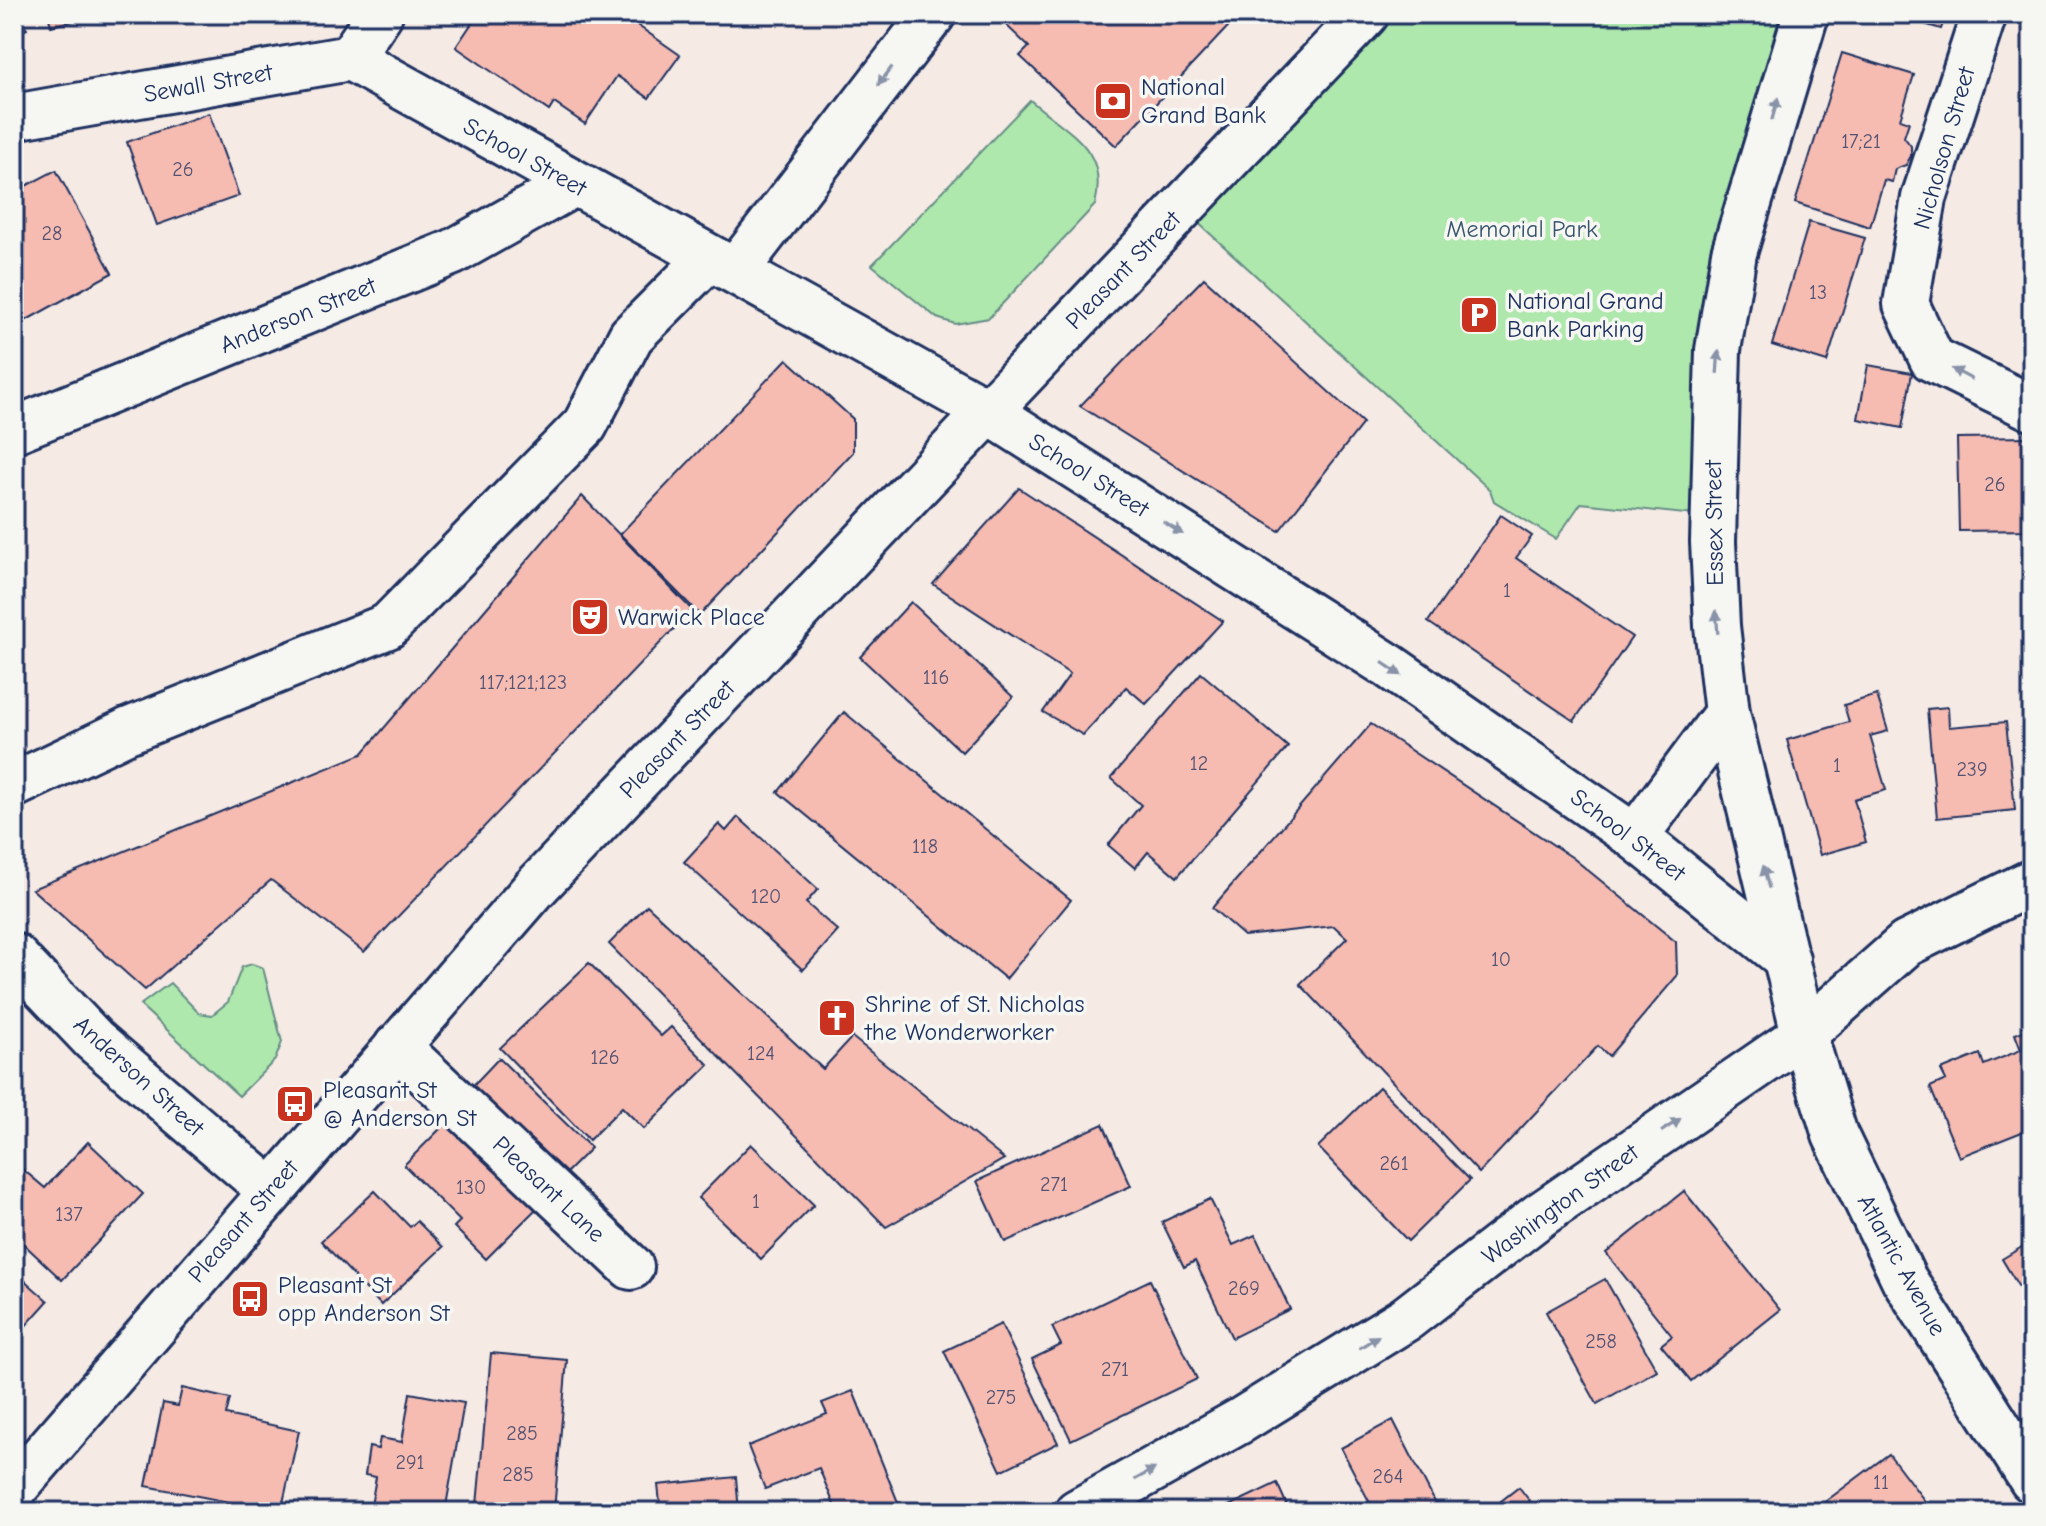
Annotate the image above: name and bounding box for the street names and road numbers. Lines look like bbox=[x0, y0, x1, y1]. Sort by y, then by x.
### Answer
street label: Sewall Street bbox=[141, 58, 276, 108]
street label: Nicholson Street bbox=[1907, 62, 1981, 232]
street label: School Street bbox=[459, 112, 592, 203]
street label: Pleasant Street bbox=[1060, 204, 1187, 335]
street label: Anderson Street bbox=[216, 271, 381, 359]
street label: School Street bbox=[1024, 427, 1155, 524]
street label: Essex Street bbox=[1699, 459, 1729, 586]
street label: Pleasant Street bbox=[614, 673, 741, 804]
street label: School Street bbox=[1565, 783, 1692, 888]
street label: Anderson Street bbox=[68, 1010, 211, 1143]
street label: Pleasant Lane bbox=[487, 1130, 611, 1248]
street label: Washington Street bbox=[1476, 1137, 1644, 1270]
street label: Pleasant Street bbox=[182, 1153, 305, 1288]
street label: Atlantic Avenue bbox=[1852, 1190, 1952, 1340]

